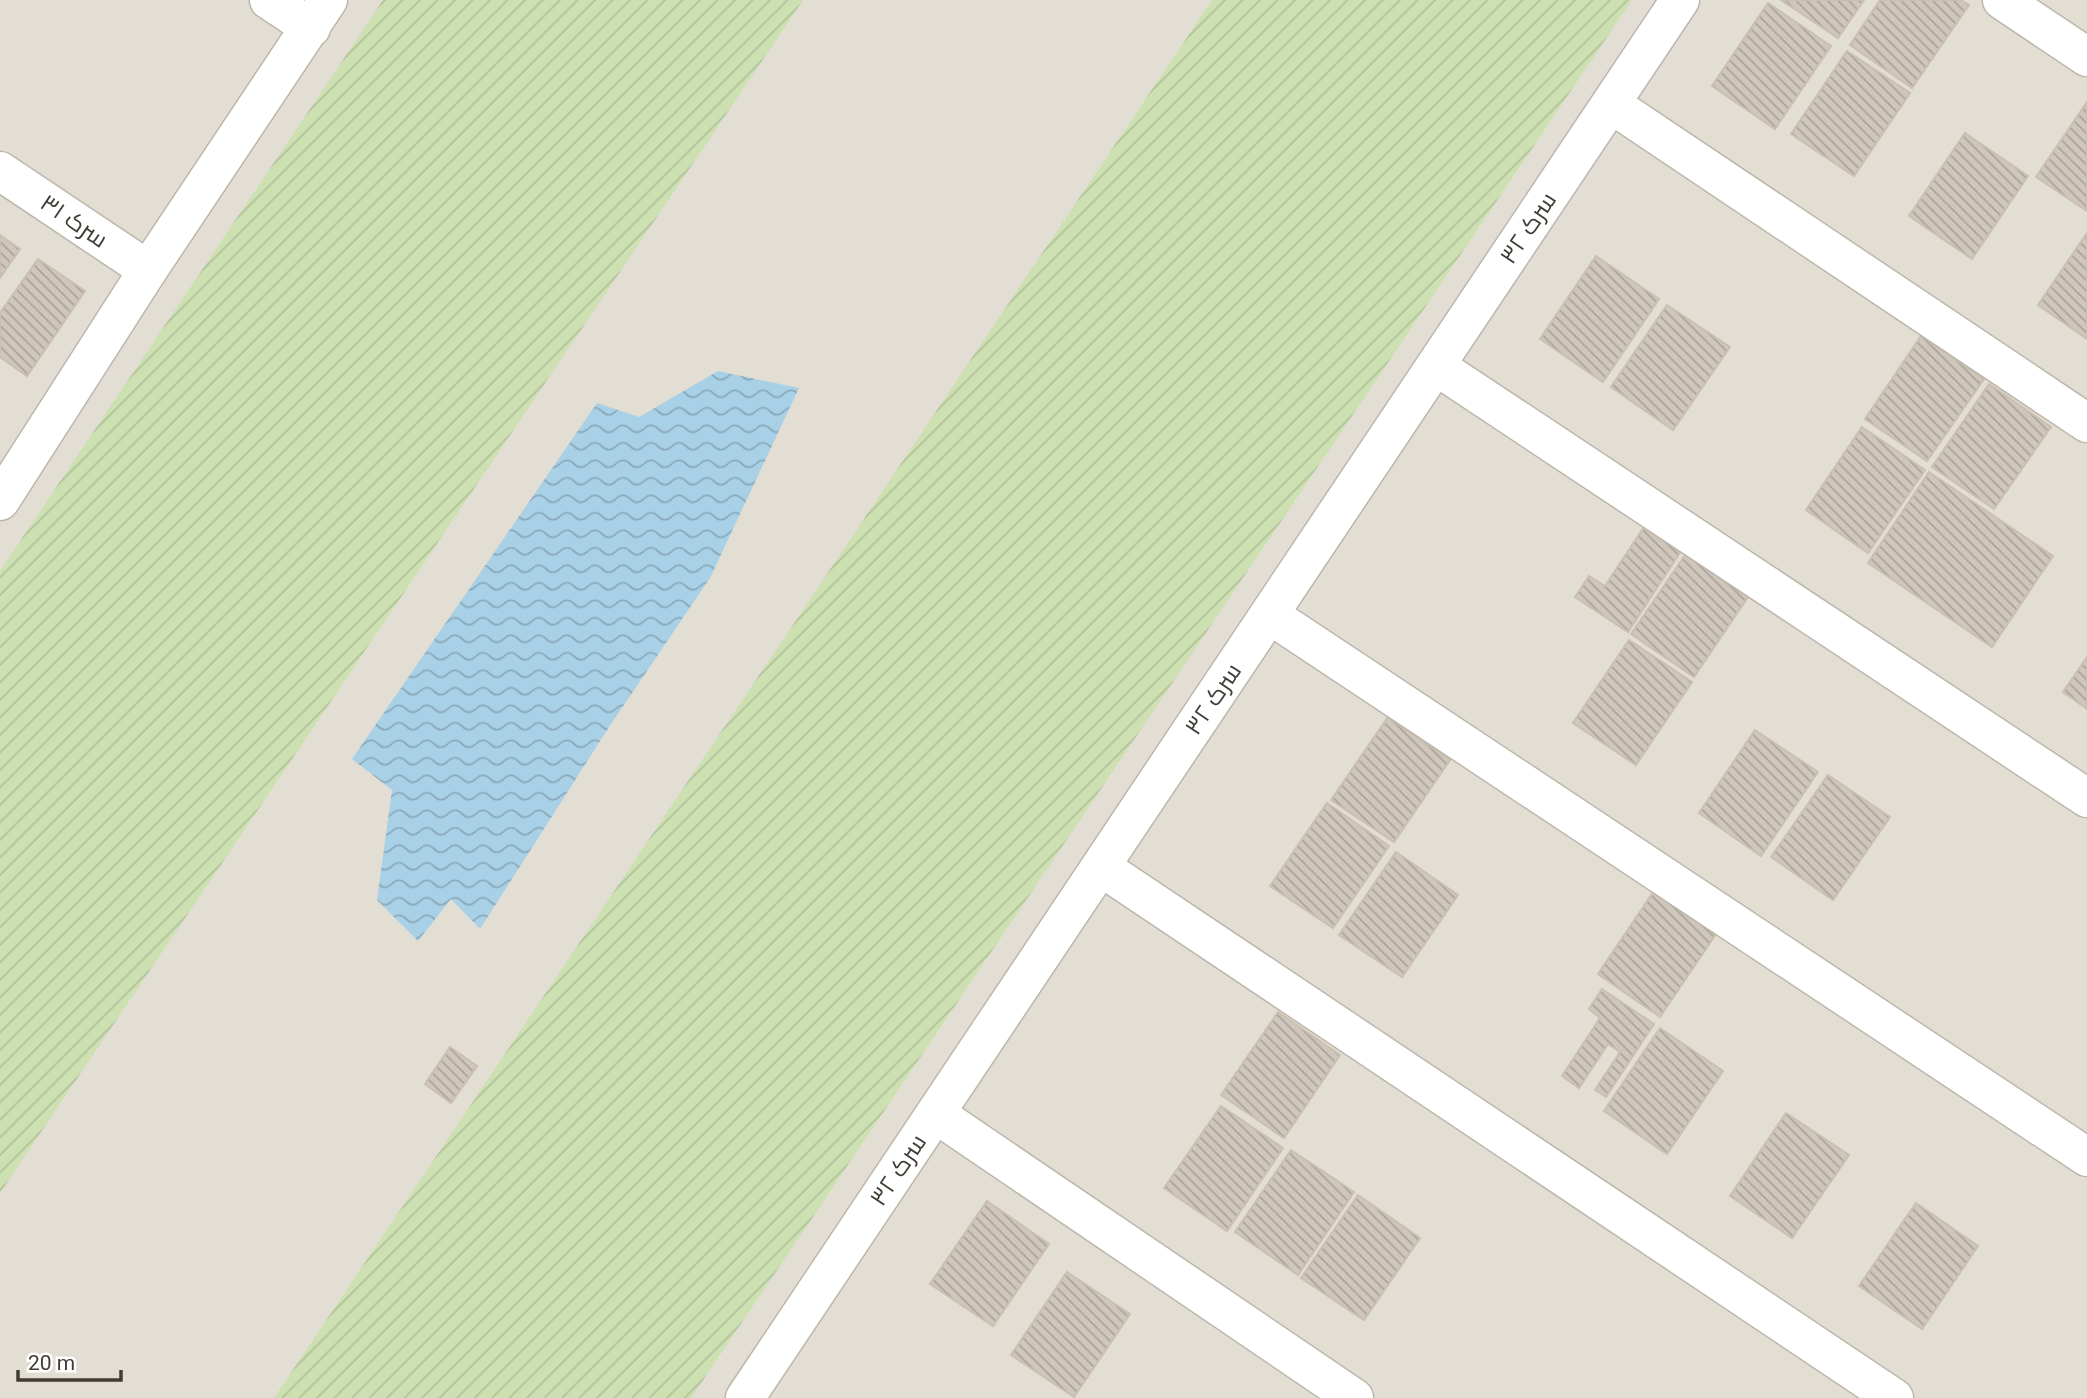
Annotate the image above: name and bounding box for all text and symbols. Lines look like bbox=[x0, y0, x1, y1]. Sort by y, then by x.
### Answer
street label: سرک ۳۲ bbox=[1494, 187, 1562, 269]
street label: سرک ۳۱ bbox=[35, 188, 113, 254]
street label: سرک ۳۲ bbox=[1179, 658, 1247, 740]
street label: سرک ۳۲ bbox=[864, 1129, 932, 1211]
scale bar bbox=[18, 1338, 121, 1382]
text: 20 m bbox=[28, 1351, 75, 1375]

